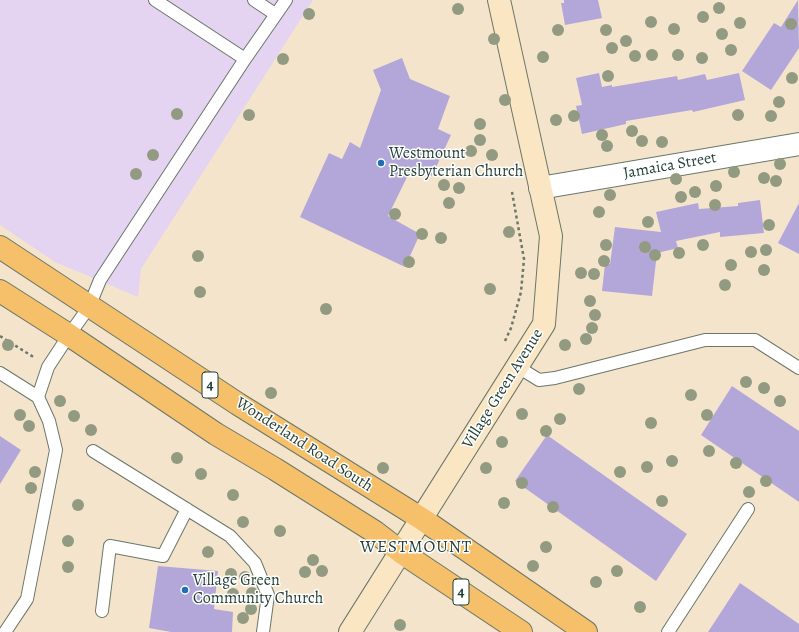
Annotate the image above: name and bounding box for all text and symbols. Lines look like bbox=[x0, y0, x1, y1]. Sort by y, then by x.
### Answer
place label: Westmount Presbyterian Church bbox=[389, 144, 523, 182]
street label: Jamaica Street bbox=[622, 148, 718, 184]
marker: Westmount Presbyterian Church bbox=[376, 158, 386, 168]
street label: Village Green Avenue bbox=[458, 326, 548, 452]
road number: 4 bbox=[202, 372, 218, 398]
street label: Wonderland Road South bbox=[232, 394, 376, 496]
district label: WESTMOUNT bbox=[360, 538, 472, 558]
place label: Village Green Community Church bbox=[193, 571, 323, 609]
road number: 4 bbox=[453, 579, 469, 605]
marker: Village Green Community Church bbox=[180, 585, 190, 595]

